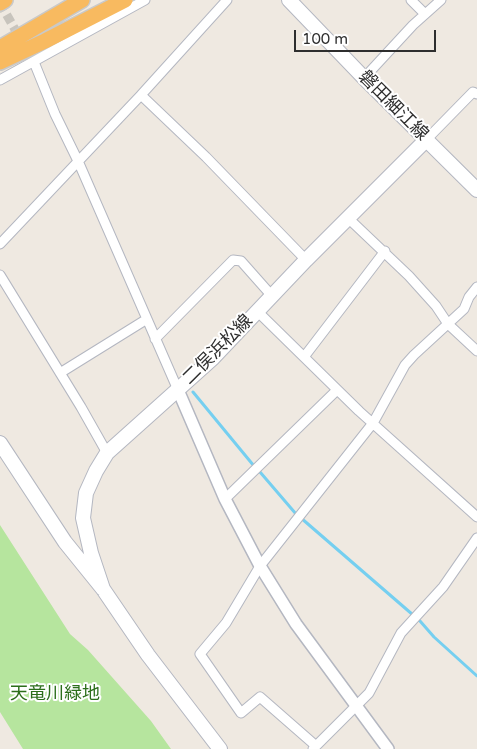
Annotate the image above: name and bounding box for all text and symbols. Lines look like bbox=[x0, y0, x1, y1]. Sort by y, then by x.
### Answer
scale bar bbox=[297, 20, 440, 52]
text: 100 m bbox=[302, 30, 348, 48]
street label: 磐田細江線 bbox=[354, 67, 432, 145]
street label: 二俣浜松線 bbox=[179, 311, 257, 389]
park label: 天竜川緑地 bbox=[10, 683, 100, 705]

